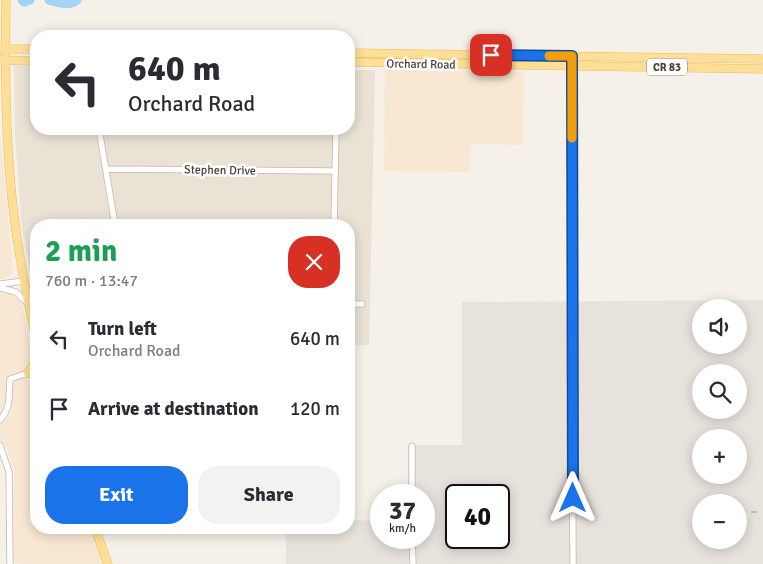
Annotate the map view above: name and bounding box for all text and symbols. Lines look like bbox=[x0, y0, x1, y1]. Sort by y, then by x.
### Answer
pin bbox=[470, 34, 512, 76]
icon: arrive bbox=[477, 41, 505, 69]
text: 640 m bbox=[128, 47, 221, 90]
icon: left bbox=[45, 50, 110, 115]
street label: Orchard Road bbox=[386, 56, 456, 73]
road number: CR 83 bbox=[647, 58, 687, 76]
text: Orchard Road bbox=[128, 90, 255, 117]
street label: Stephen Drive bbox=[184, 162, 256, 179]
text: 2 min bbox=[45, 233, 117, 270]
button: close bbox=[288, 236, 340, 288]
text: 760 m · 13:47 bbox=[45, 271, 138, 291]
map controls bbox=[692, 299, 747, 549]
button: sound bbox=[692, 299, 747, 354]
text: Turn left bbox=[88, 317, 157, 341]
icon: left bbox=[45, 325, 73, 353]
text: 640 m bbox=[290, 327, 340, 351]
text: Orchard Road bbox=[88, 341, 180, 361]
button: search bbox=[692, 364, 747, 419]
icon: arrive bbox=[45, 395, 73, 423]
text: Arrive at destination bbox=[88, 397, 259, 421]
text: 120 m bbox=[290, 397, 340, 421]
button: + bbox=[692, 429, 747, 484]
button: Exit bbox=[45, 466, 188, 524]
button: Share bbox=[198, 466, 340, 524]
position arrow bbox=[546, 471, 598, 523]
speed limit sign: 40 bbox=[445, 484, 510, 549]
button: − bbox=[692, 494, 747, 549]
text: 37 bbox=[389, 495, 416, 526]
text: km/h bbox=[389, 521, 416, 536]

